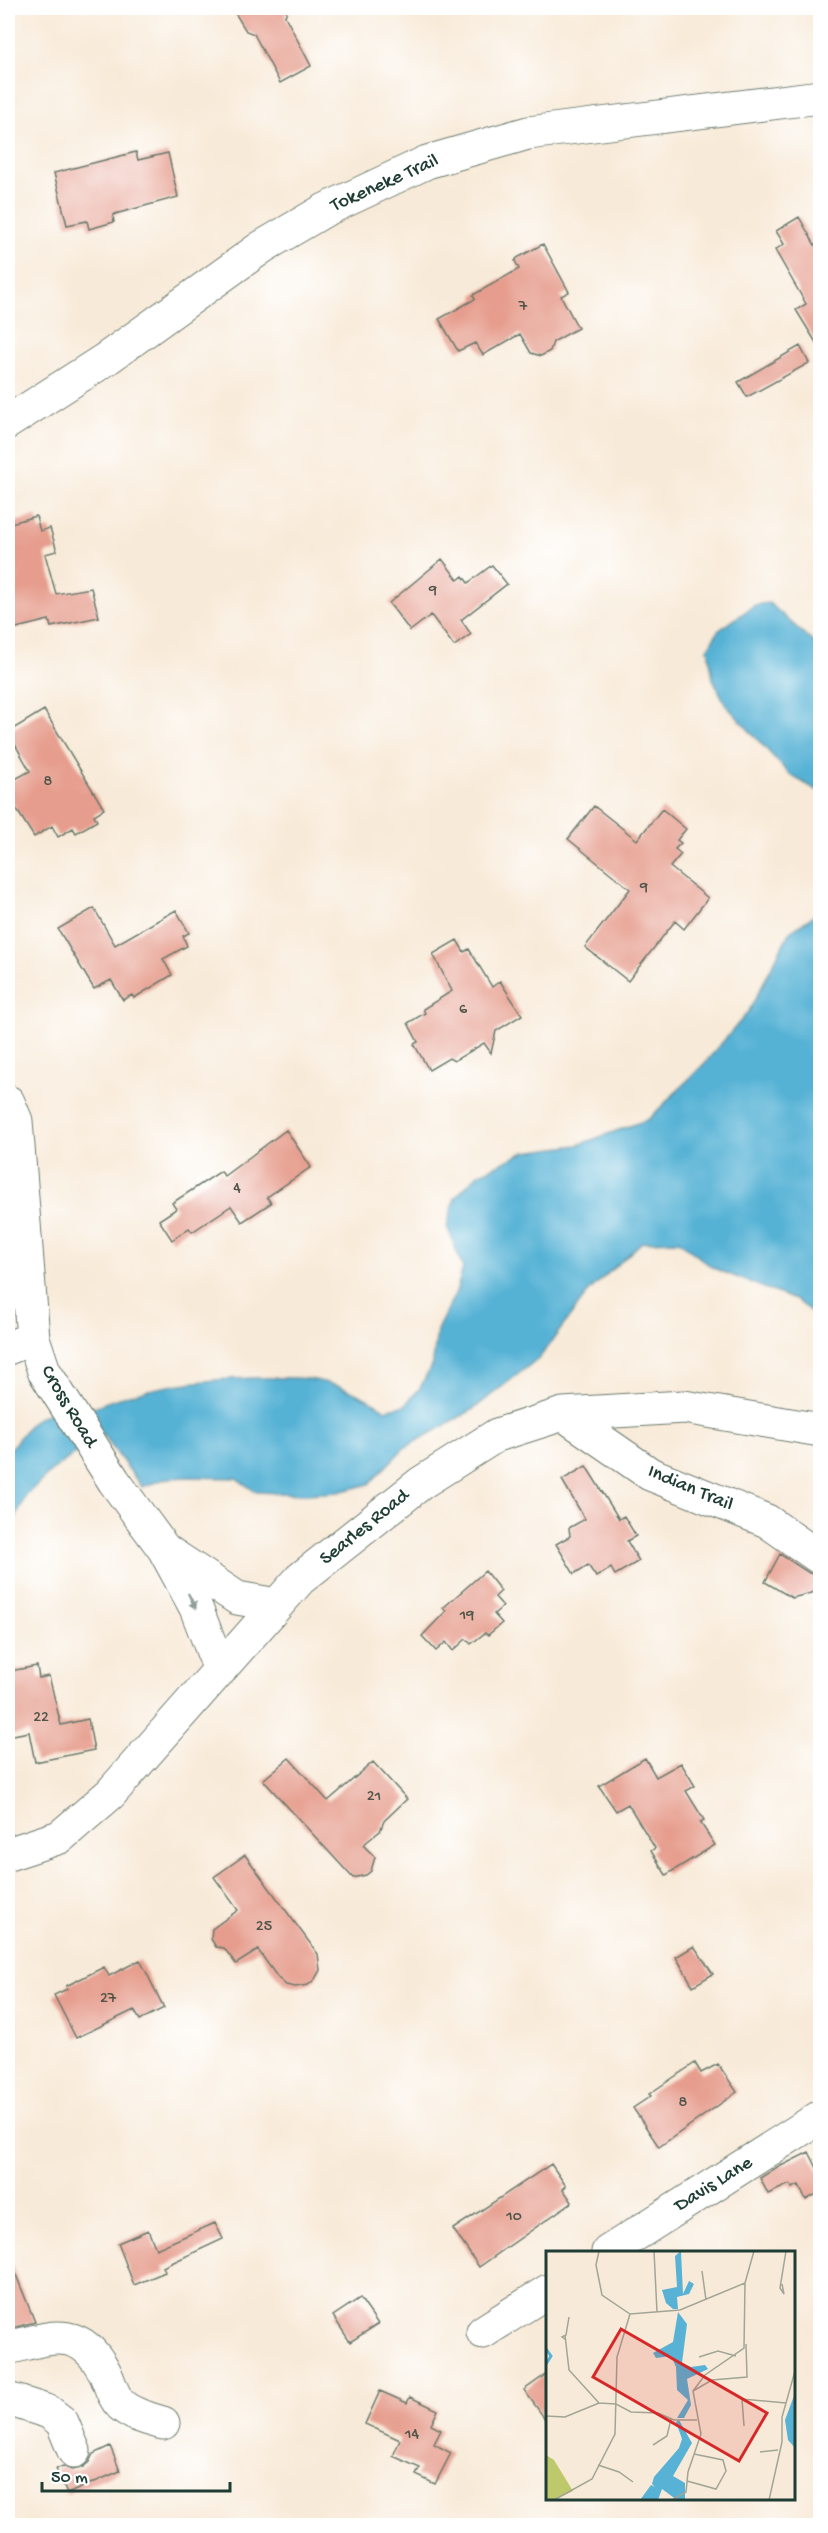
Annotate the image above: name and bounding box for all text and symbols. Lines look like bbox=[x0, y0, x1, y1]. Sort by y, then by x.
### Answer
street label: Tokeneke Trail bbox=[327, 150, 443, 218]
house number: 7 bbox=[518, 298, 528, 317]
house number: 9 bbox=[428, 582, 437, 601]
house number: 8 bbox=[44, 773, 53, 792]
house number: 9 bbox=[639, 879, 648, 898]
house number: 6 bbox=[459, 1001, 468, 1020]
house number: 4 bbox=[233, 1180, 241, 1199]
street label: Cross Road bbox=[35, 1362, 103, 1454]
street label: Indian Trail bbox=[644, 1461, 736, 1517]
street label: Searles Road bbox=[316, 1484, 416, 1571]
one-way arrow bbox=[187, 1592, 196, 1609]
house number: 19 bbox=[459, 1607, 474, 1626]
house number: 22 bbox=[33, 1709, 49, 1728]
house number: 21 bbox=[367, 1788, 381, 1807]
house number: 25 bbox=[256, 1918, 272, 1937]
house number: 27 bbox=[100, 1990, 117, 2009]
house number: 8 bbox=[679, 2094, 688, 2113]
street label: Davis Lane bbox=[669, 2152, 758, 2219]
house number: 10 bbox=[505, 2208, 522, 2227]
inset map bbox=[546, 2251, 795, 2500]
house number: 14 bbox=[404, 2426, 419, 2445]
scale bar bbox=[42, 2455, 230, 2493]
text: 50 m bbox=[51, 2468, 88, 2489]

